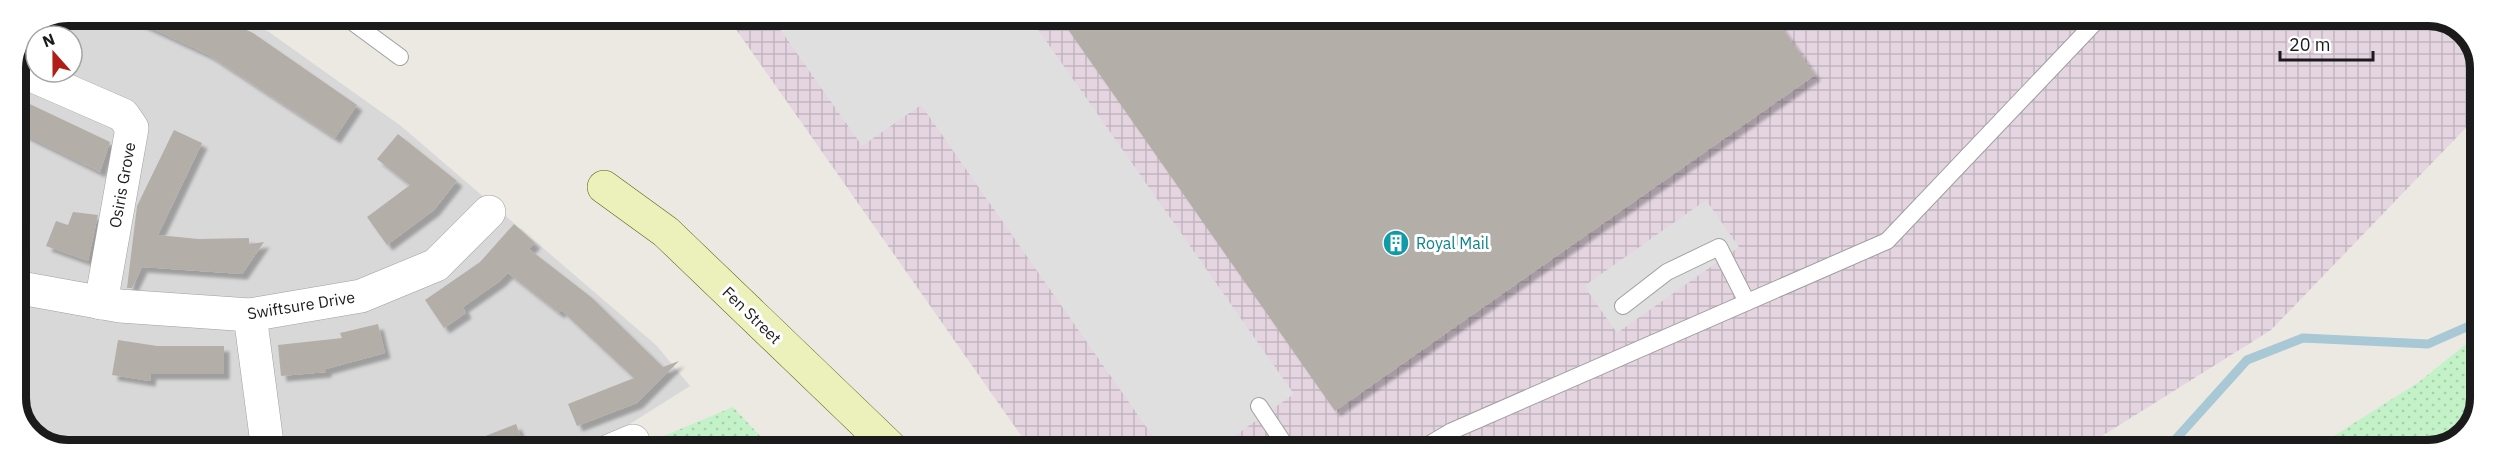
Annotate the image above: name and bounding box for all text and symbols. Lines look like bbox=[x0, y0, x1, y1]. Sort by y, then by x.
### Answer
north arrow bbox=[24, 24, 84, 84]
scale bar bbox=[2280, 24, 2373, 62]
text: N bbox=[40, 29, 58, 51]
text: 20 m bbox=[2289, 33, 2331, 56]
street label: Osiris Grove bbox=[105, 140, 139, 229]
building icon: Royal Mail bbox=[1381, 228, 1411, 258]
place label: Royal Mail bbox=[1416, 233, 1489, 253]
street label: Fen Street bbox=[718, 282, 786, 348]
street label: Swiftsure Drive bbox=[246, 287, 356, 323]

